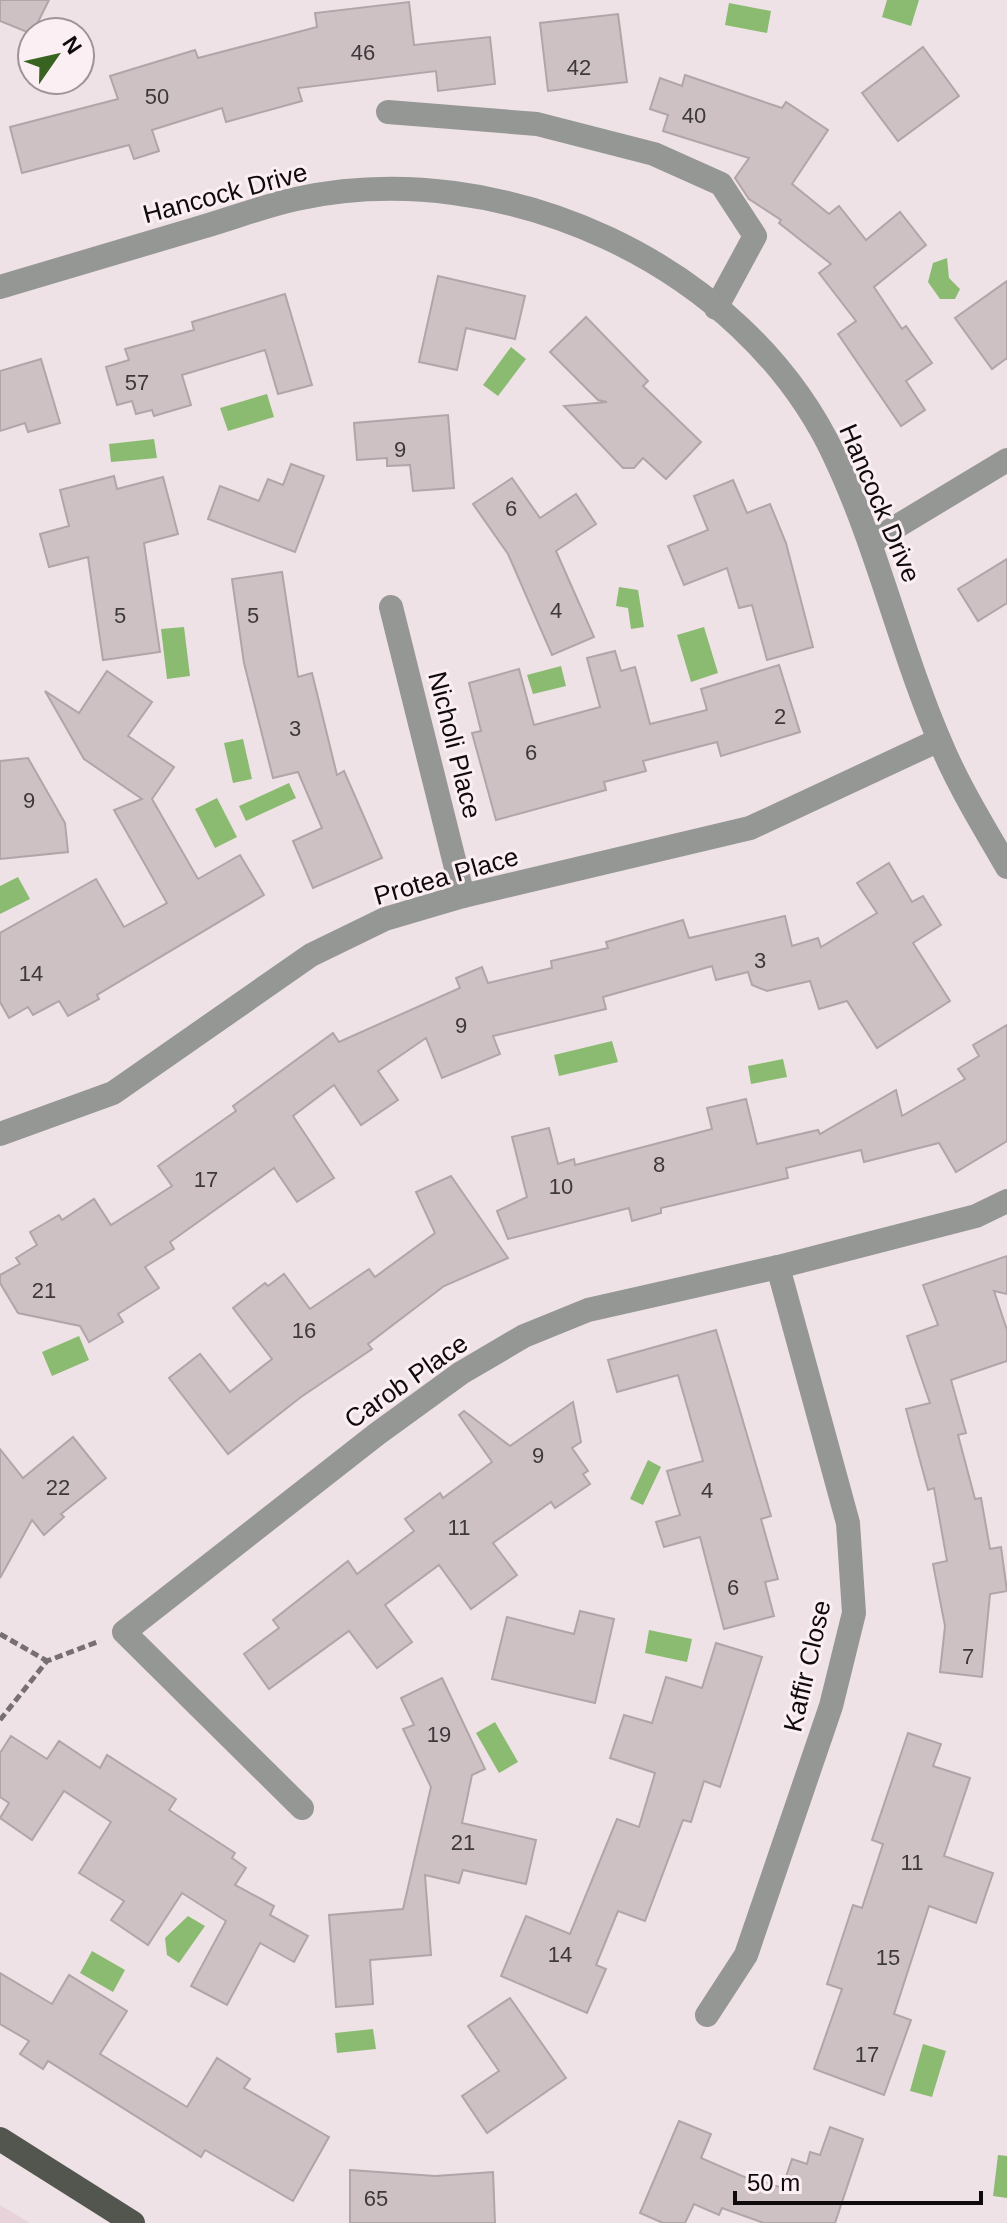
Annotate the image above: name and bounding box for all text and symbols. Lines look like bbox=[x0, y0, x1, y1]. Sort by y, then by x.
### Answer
north arrow bbox=[16, 16, 96, 96]
text: N bbox=[57, 32, 87, 59]
house number: 46 bbox=[351, 40, 375, 65]
house number: 42 bbox=[567, 55, 591, 80]
house number: 50 bbox=[145, 84, 169, 109]
house number: 40 bbox=[682, 103, 706, 128]
street label: Hancock Drive bbox=[139, 157, 311, 229]
house number: 57 bbox=[125, 370, 149, 395]
street label: Hancock Drive bbox=[833, 419, 927, 587]
house number: 9 bbox=[394, 437, 406, 462]
house number: 6 bbox=[505, 496, 517, 521]
house number: 4 bbox=[550, 598, 562, 623]
house number: 5 bbox=[114, 603, 126, 628]
house number: 5 bbox=[247, 603, 259, 628]
street label: Nicholi Place bbox=[422, 668, 488, 822]
house number: 2 bbox=[774, 704, 786, 729]
house number: 3 bbox=[289, 716, 301, 741]
house number: 6 bbox=[525, 740, 537, 765]
house number: 9 bbox=[23, 788, 35, 813]
street label: Protea Place bbox=[370, 841, 522, 911]
house number: 3 bbox=[754, 948, 766, 973]
house number: 14 bbox=[19, 961, 43, 986]
house number: 9 bbox=[455, 1013, 467, 1038]
house number: 8 bbox=[653, 1152, 665, 1177]
house number: 17 bbox=[194, 1167, 218, 1192]
house number: 10 bbox=[549, 1174, 573, 1199]
house number: 21 bbox=[32, 1278, 56, 1303]
house number: 16 bbox=[292, 1318, 316, 1343]
street label: Carob Place bbox=[339, 1328, 473, 1434]
house number: 9 bbox=[532, 1443, 544, 1468]
house number: 22 bbox=[46, 1475, 70, 1500]
house number: 4 bbox=[701, 1478, 713, 1503]
house number: 11 bbox=[448, 1515, 470, 1540]
house number: 6 bbox=[727, 1575, 739, 1600]
street label: Kaffir Close bbox=[777, 1597, 837, 1735]
house number: 7 bbox=[962, 1644, 974, 1669]
house number: 19 bbox=[427, 1722, 451, 1747]
house number: 21 bbox=[451, 1830, 475, 1855]
house number: 11 bbox=[901, 1850, 923, 1875]
house number: 14 bbox=[548, 1942, 572, 1967]
house number: 15 bbox=[876, 1945, 900, 1970]
house number: 17 bbox=[855, 2042, 879, 2067]
scale bar bbox=[735, 2155, 981, 2205]
text: 50 m bbox=[747, 2169, 800, 2196]
house number: 65 bbox=[364, 2186, 388, 2211]

